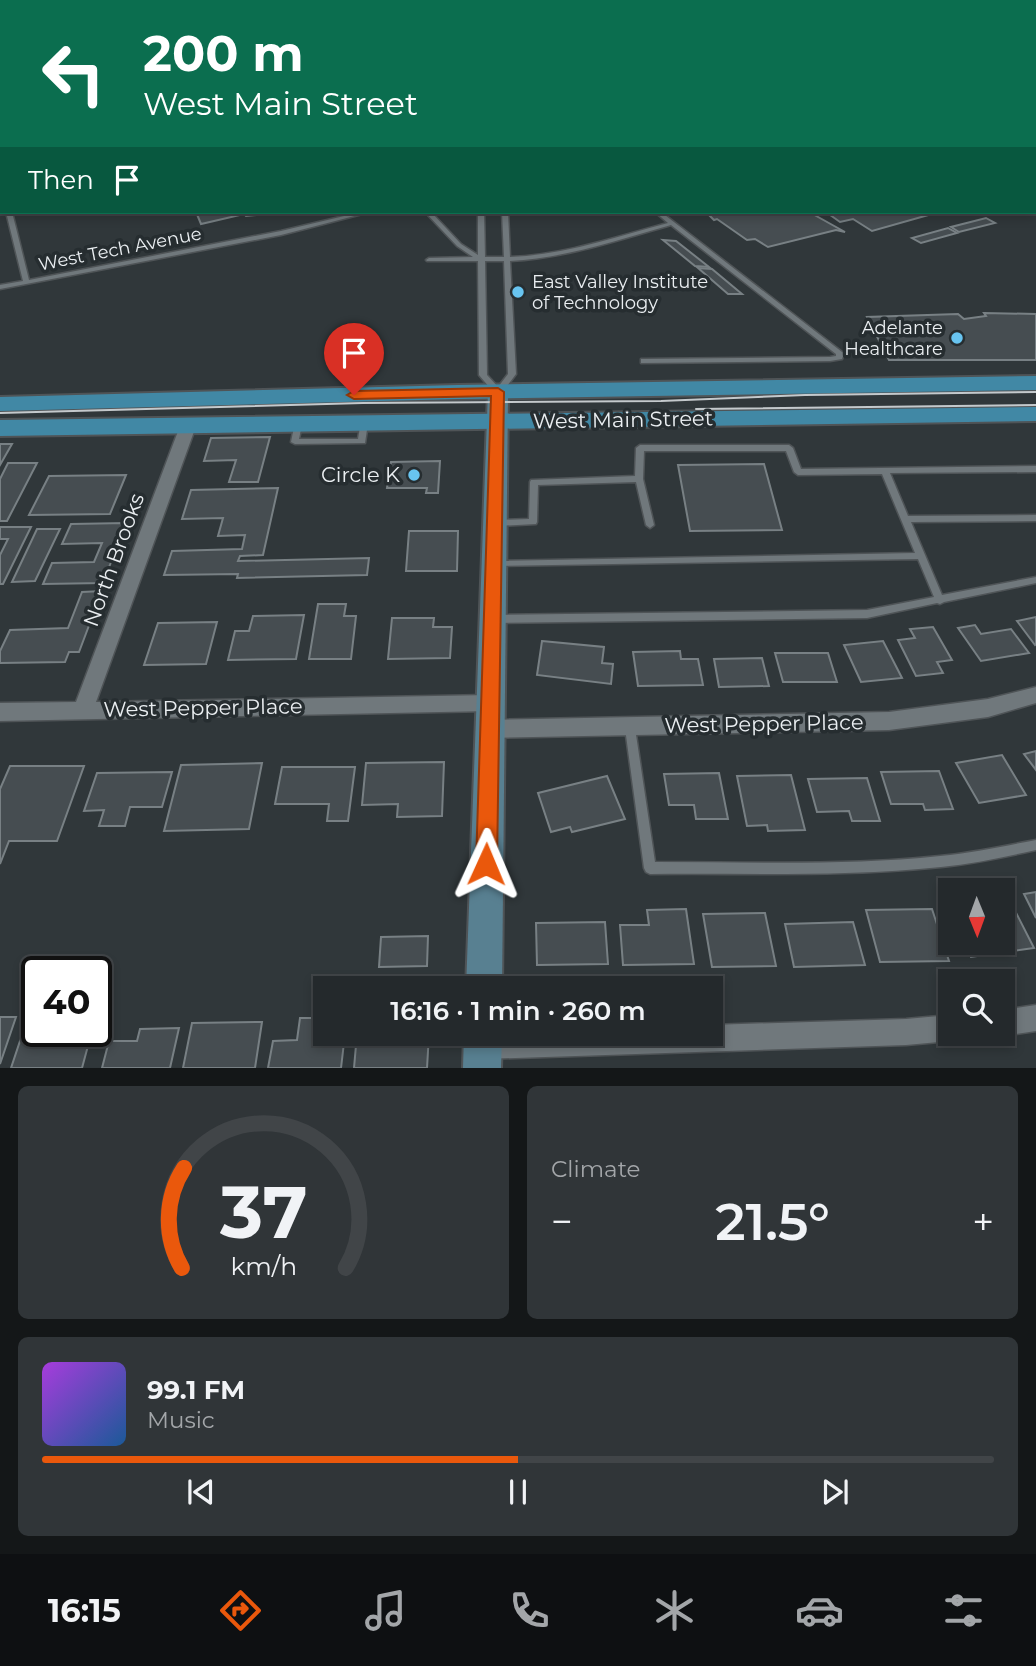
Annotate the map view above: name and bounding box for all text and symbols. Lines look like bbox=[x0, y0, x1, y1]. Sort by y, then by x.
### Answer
text: 200 m bbox=[143, 24, 304, 83]
icon: left bbox=[28, 28, 119, 119]
text: West Main Street bbox=[143, 84, 418, 123]
icon: arrive bbox=[108, 161, 146, 199]
text: Then bbox=[28, 164, 94, 196]
street label: West Tech Avenue bbox=[37, 222, 204, 276]
place label: East Valley Institute of Technology bbox=[532, 271, 708, 314]
marker: East Valley Institute of Technology bbox=[510, 284, 526, 300]
place label: Adelante Healthcare bbox=[844, 317, 943, 360]
pin bbox=[324, 323, 384, 395]
marker: Adelante Healthcare bbox=[949, 330, 965, 346]
icon: arrive bbox=[335, 334, 373, 372]
street label: West Main Street bbox=[533, 405, 713, 434]
place label: Circle K bbox=[321, 462, 400, 487]
marker: Circle K bbox=[406, 467, 422, 483]
street label: North Brooks bbox=[78, 490, 149, 630]
street label: West Pepper Place bbox=[103, 693, 303, 722]
street label: West Pepper Place bbox=[664, 709, 864, 738]
position arrow bbox=[449, 827, 523, 901]
north arrow bbox=[938, 878, 1015, 956]
map controls bbox=[938, 878, 1015, 1046]
speed limit sign: 40 bbox=[21, 956, 112, 1047]
button: search bbox=[938, 969, 1015, 1046]
text: 16:16 · 1 min · 260 m bbox=[390, 995, 646, 1027]
text: Climate bbox=[551, 1155, 640, 1183]
text: 37 bbox=[219, 1169, 307, 1257]
text: 21.5° bbox=[715, 1190, 830, 1253]
text: − bbox=[551, 1198, 573, 1245]
text: + bbox=[972, 1198, 994, 1245]
text: km/h bbox=[230, 1251, 297, 1281]
text: 99.1 FM bbox=[147, 1374, 245, 1406]
text: Music bbox=[147, 1406, 215, 1434]
icon: previous bbox=[182, 1473, 220, 1511]
icon: pause bbox=[499, 1473, 537, 1511]
icon: next bbox=[816, 1473, 854, 1511]
icon: directions bbox=[216, 1586, 265, 1635]
icon: music bbox=[361, 1586, 410, 1635]
icon: phone bbox=[505, 1586, 554, 1635]
icon: climate bbox=[650, 1586, 699, 1635]
icon: car bbox=[795, 1586, 844, 1635]
icon: filters bbox=[939, 1586, 988, 1635]
text: 16:15 bbox=[48, 1591, 121, 1630]

